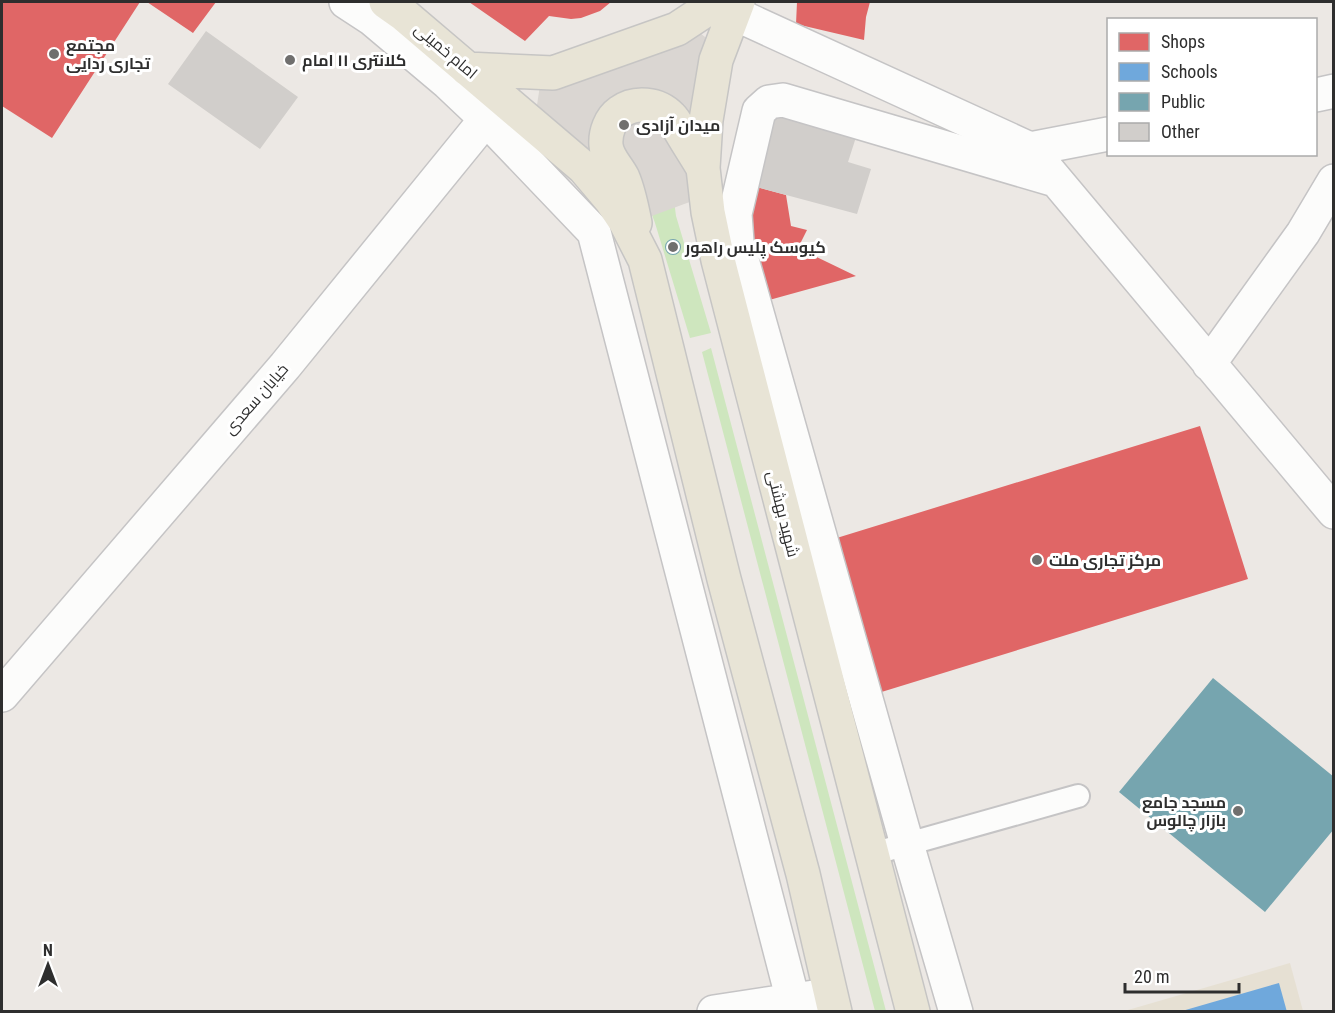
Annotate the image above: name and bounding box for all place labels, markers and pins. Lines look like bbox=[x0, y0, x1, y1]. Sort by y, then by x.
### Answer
place label: مجتمع تجاری ردایی bbox=[66, 36, 151, 73]
marker: مجتمع تجاری ردایی bbox=[47, 47, 61, 61]
place label: کلانتری ۱۱ امام bbox=[302, 51, 406, 72]
marker: کلانتری ۱۱ امام bbox=[283, 53, 297, 67]
place label: میدان آزادی bbox=[636, 116, 720, 135]
marker: میدان آزادی bbox=[617, 118, 631, 132]
place label: کیوسک پلیس راهور bbox=[684, 238, 826, 259]
marker: کیوسک پلیس راهور bbox=[666, 240, 680, 254]
place label: مرکز تجاری ملت bbox=[1049, 551, 1161, 570]
marker: مرکز تجاری ملت bbox=[1030, 553, 1044, 567]
place label: مسجد جامع بازار چالوس bbox=[1142, 793, 1226, 832]
marker: مسجد جامع بازار چالوس bbox=[1231, 804, 1245, 818]

